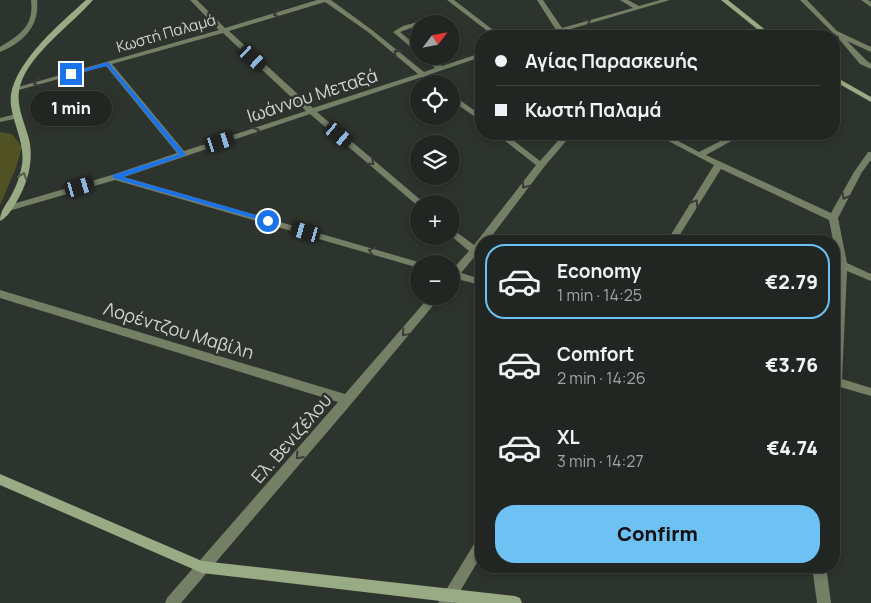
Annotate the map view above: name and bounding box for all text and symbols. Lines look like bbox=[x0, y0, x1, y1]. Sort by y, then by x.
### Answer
street label: Κωστή Παλαμά bbox=[114, 9, 218, 57]
one-way arrow bbox=[274, 9, 282, 19]
north arrow bbox=[410, 15, 460, 65]
map controls bbox=[410, 15, 460, 305]
one-way arrow bbox=[583, 18, 591, 28]
car bbox=[236, 42, 269, 74]
text: Αγίας Παρασκευής bbox=[525, 48, 698, 74]
one-way arrow bbox=[394, 50, 403, 59]
route end bbox=[60, 63, 82, 85]
street label: Ιωάννου Μεταξά bbox=[244, 63, 380, 127]
button: locate bbox=[410, 75, 460, 125]
one-way arrow bbox=[33, 77, 42, 87]
callout: 1 min bbox=[30, 92, 112, 126]
text: 1 min bbox=[51, 97, 91, 119]
text: Κωστή Παλαμά bbox=[525, 97, 662, 123]
car bbox=[322, 120, 355, 150]
one-way arrow bbox=[251, 126, 260, 136]
car bbox=[203, 130, 236, 154]
button: layers bbox=[410, 135, 460, 185]
one-way arrow bbox=[365, 157, 374, 165]
one-way arrow bbox=[17, 172, 27, 181]
car bbox=[63, 176, 96, 198]
one-way arrow bbox=[523, 179, 531, 188]
one-way arrow bbox=[841, 190, 851, 199]
button: + bbox=[410, 195, 460, 245]
one-way arrow bbox=[689, 199, 699, 208]
route start bbox=[257, 210, 279, 232]
car bbox=[289, 221, 322, 243]
one-way arrow bbox=[368, 247, 377, 257]
button: − bbox=[410, 255, 460, 305]
text: Economy bbox=[557, 258, 641, 284]
icon: car bbox=[497, 259, 542, 304]
text: €2.79 bbox=[765, 269, 818, 295]
text: 1 min · 14:25 bbox=[557, 284, 642, 306]
street label: Λορέντζου Μαβίλη bbox=[101, 296, 257, 364]
one-way arrow bbox=[401, 328, 410, 337]
text: Comfort bbox=[557, 341, 634, 367]
icon: car bbox=[497, 342, 542, 387]
text: €3.76 bbox=[765, 352, 818, 378]
text: 2 min · 14:26 bbox=[557, 367, 646, 389]
street label: Ελ. Βενιζέλου bbox=[246, 388, 336, 488]
text: XL bbox=[557, 424, 580, 450]
icon: car bbox=[497, 425, 542, 470]
text: €4.74 bbox=[767, 435, 818, 461]
text: 3 min · 14:27 bbox=[557, 450, 644, 472]
one-way arrow bbox=[295, 451, 304, 460]
button: Confirm bbox=[495, 505, 820, 563]

